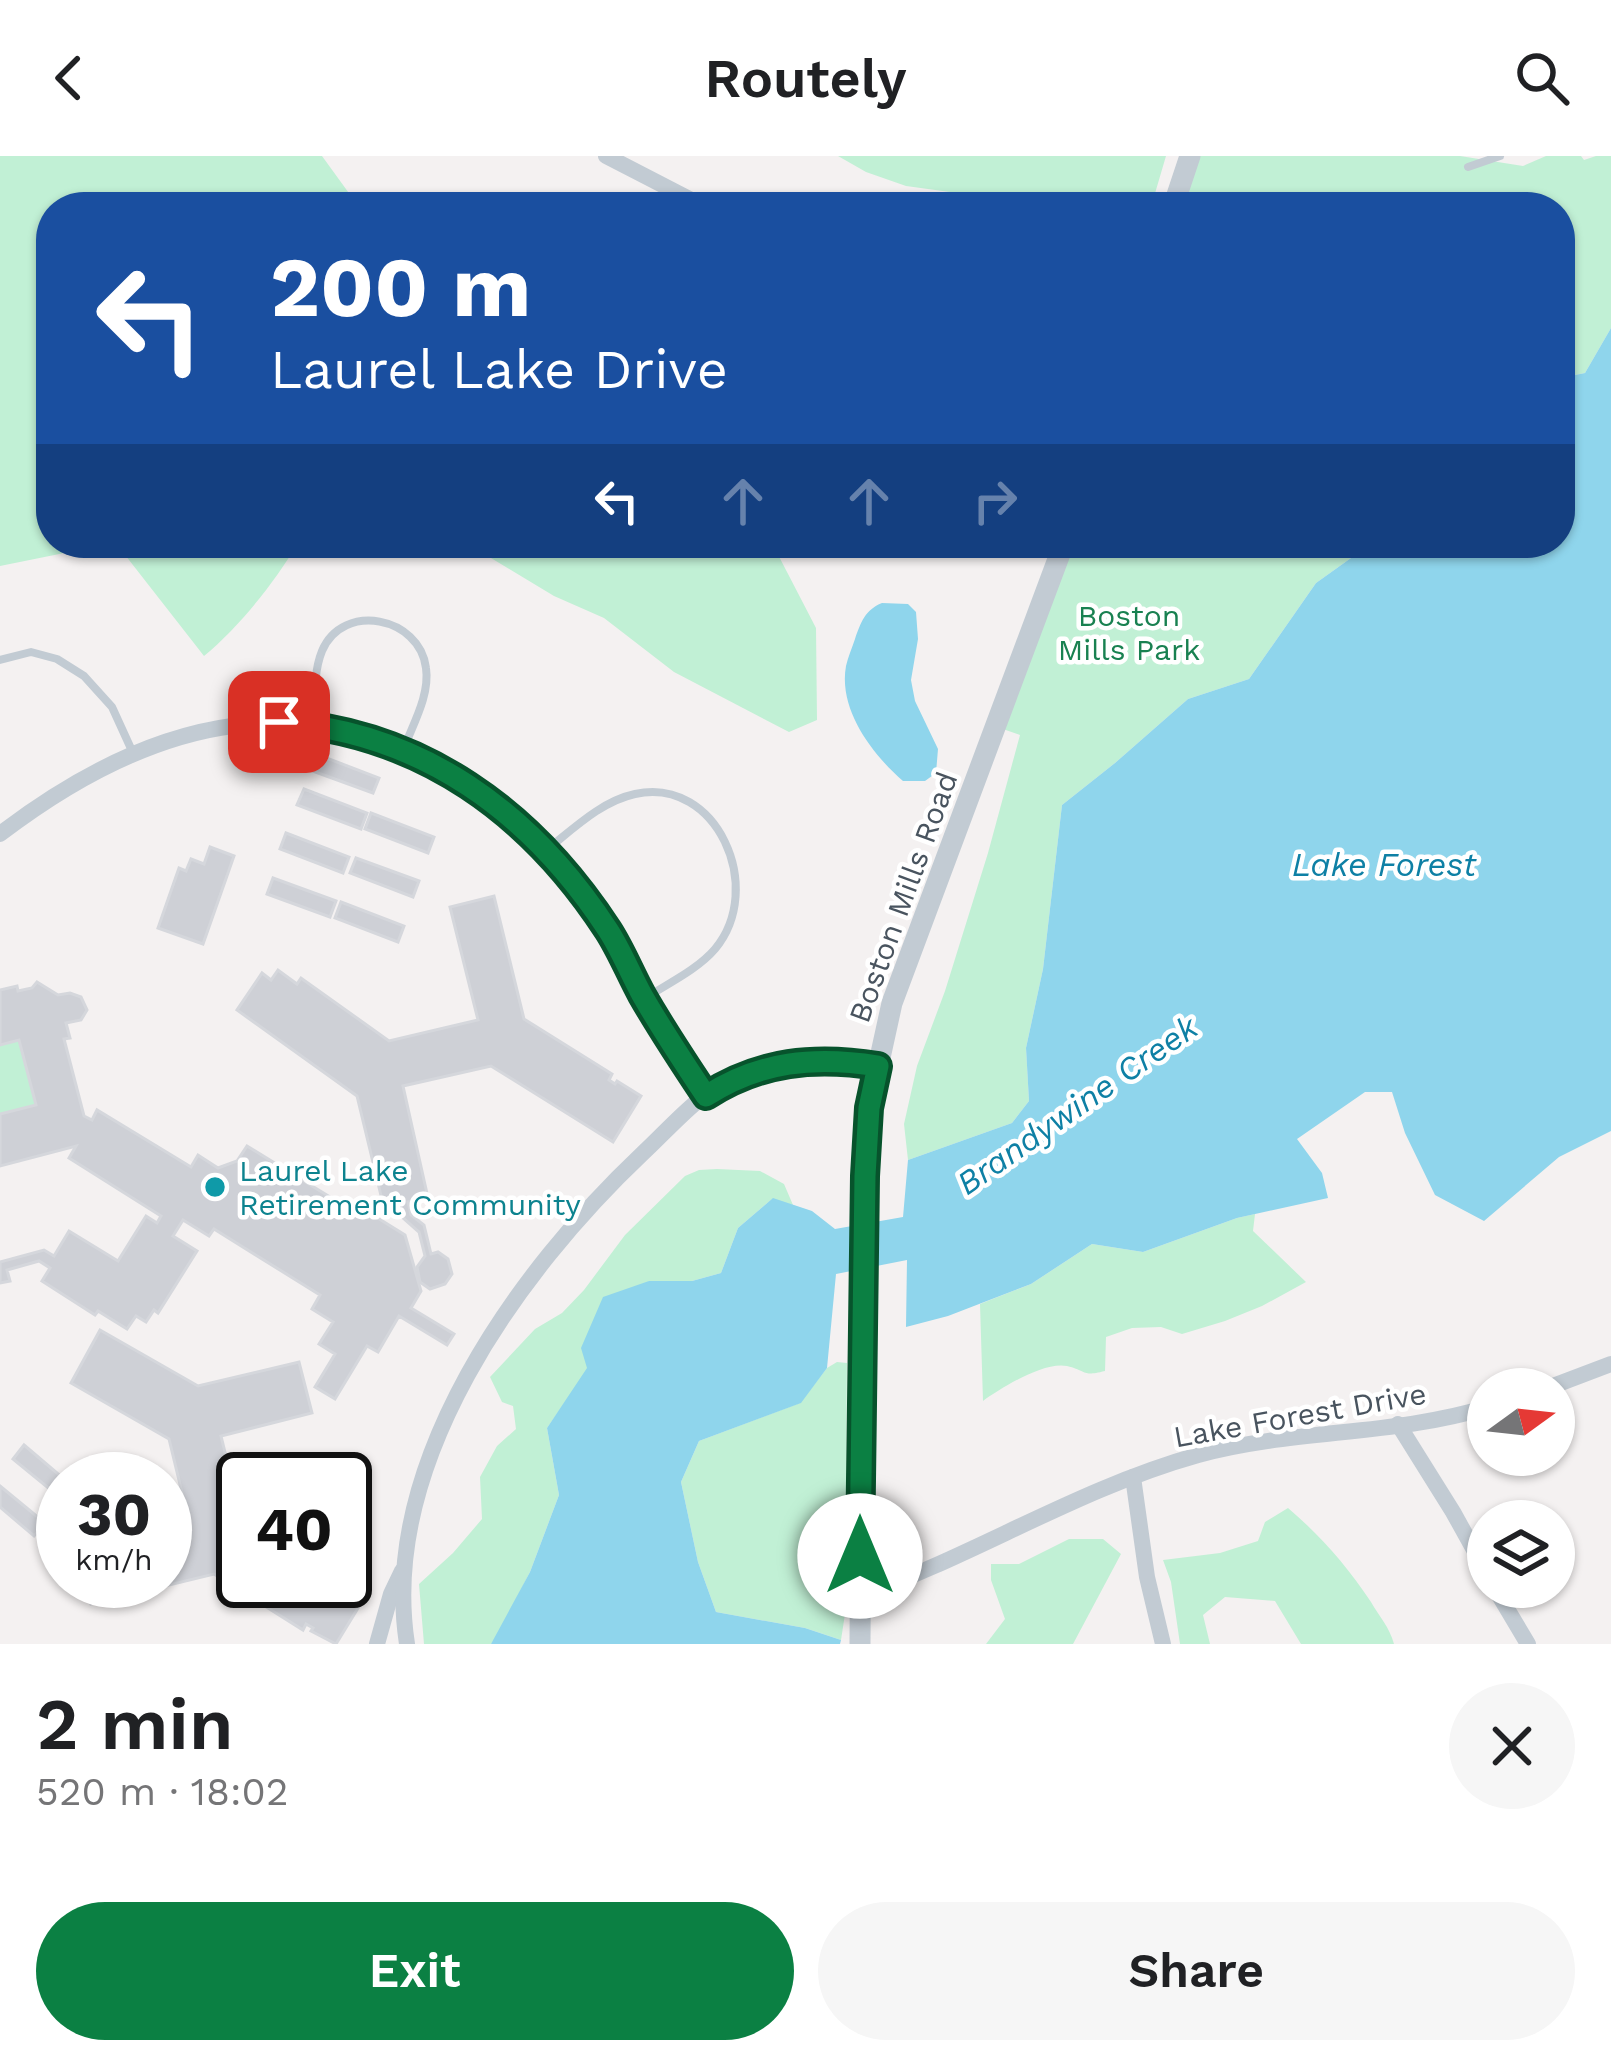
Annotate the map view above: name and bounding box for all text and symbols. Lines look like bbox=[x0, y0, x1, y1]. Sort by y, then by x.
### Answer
icon: back bbox=[36, 45, 102, 111]
icon: search bbox=[1509, 45, 1575, 111]
text: Routely bbox=[704, 47, 907, 110]
text: 200 m bbox=[270, 238, 531, 336]
icon: left bbox=[72, 240, 228, 396]
text: Laurel Lake Drive bbox=[270, 338, 728, 401]
icon: left bbox=[584, 468, 650, 534]
icon: ahead bbox=[710, 468, 776, 534]
icon: ahead bbox=[836, 468, 902, 534]
icon: right bbox=[962, 468, 1028, 534]
park label: Boston Mills Park bbox=[1058, 598, 1200, 667]
pin bbox=[228, 671, 330, 773]
icon: arrive bbox=[246, 689, 312, 755]
street label: Boston Mills Road bbox=[841, 767, 965, 1027]
water label: Lake Forest bbox=[1292, 845, 1477, 884]
water label: Brandywine Creek bbox=[949, 1007, 1206, 1203]
place label: Laurel Lake Retirement Community bbox=[239, 1153, 581, 1222]
marker: Laurel Lake Retirement Community bbox=[202, 1174, 228, 1200]
north arrow bbox=[1467, 1368, 1575, 1476]
map controls bbox=[1467, 1368, 1575, 1608]
street label: Lake Forest Drive bbox=[1171, 1376, 1429, 1454]
speed limit sign: 40 bbox=[216, 1452, 372, 1608]
text: 30 bbox=[77, 1479, 151, 1550]
position arrow bbox=[797, 1493, 923, 1619]
button: layers bbox=[1467, 1500, 1575, 1608]
text: km/h bbox=[75, 1542, 153, 1577]
text: 2 min bbox=[36, 1682, 234, 1766]
button: close bbox=[1449, 1683, 1575, 1809]
text: 520 m · 18:02 bbox=[36, 1769, 289, 1814]
button: Exit bbox=[36, 1902, 794, 2040]
button: Share bbox=[818, 1902, 1575, 2040]

